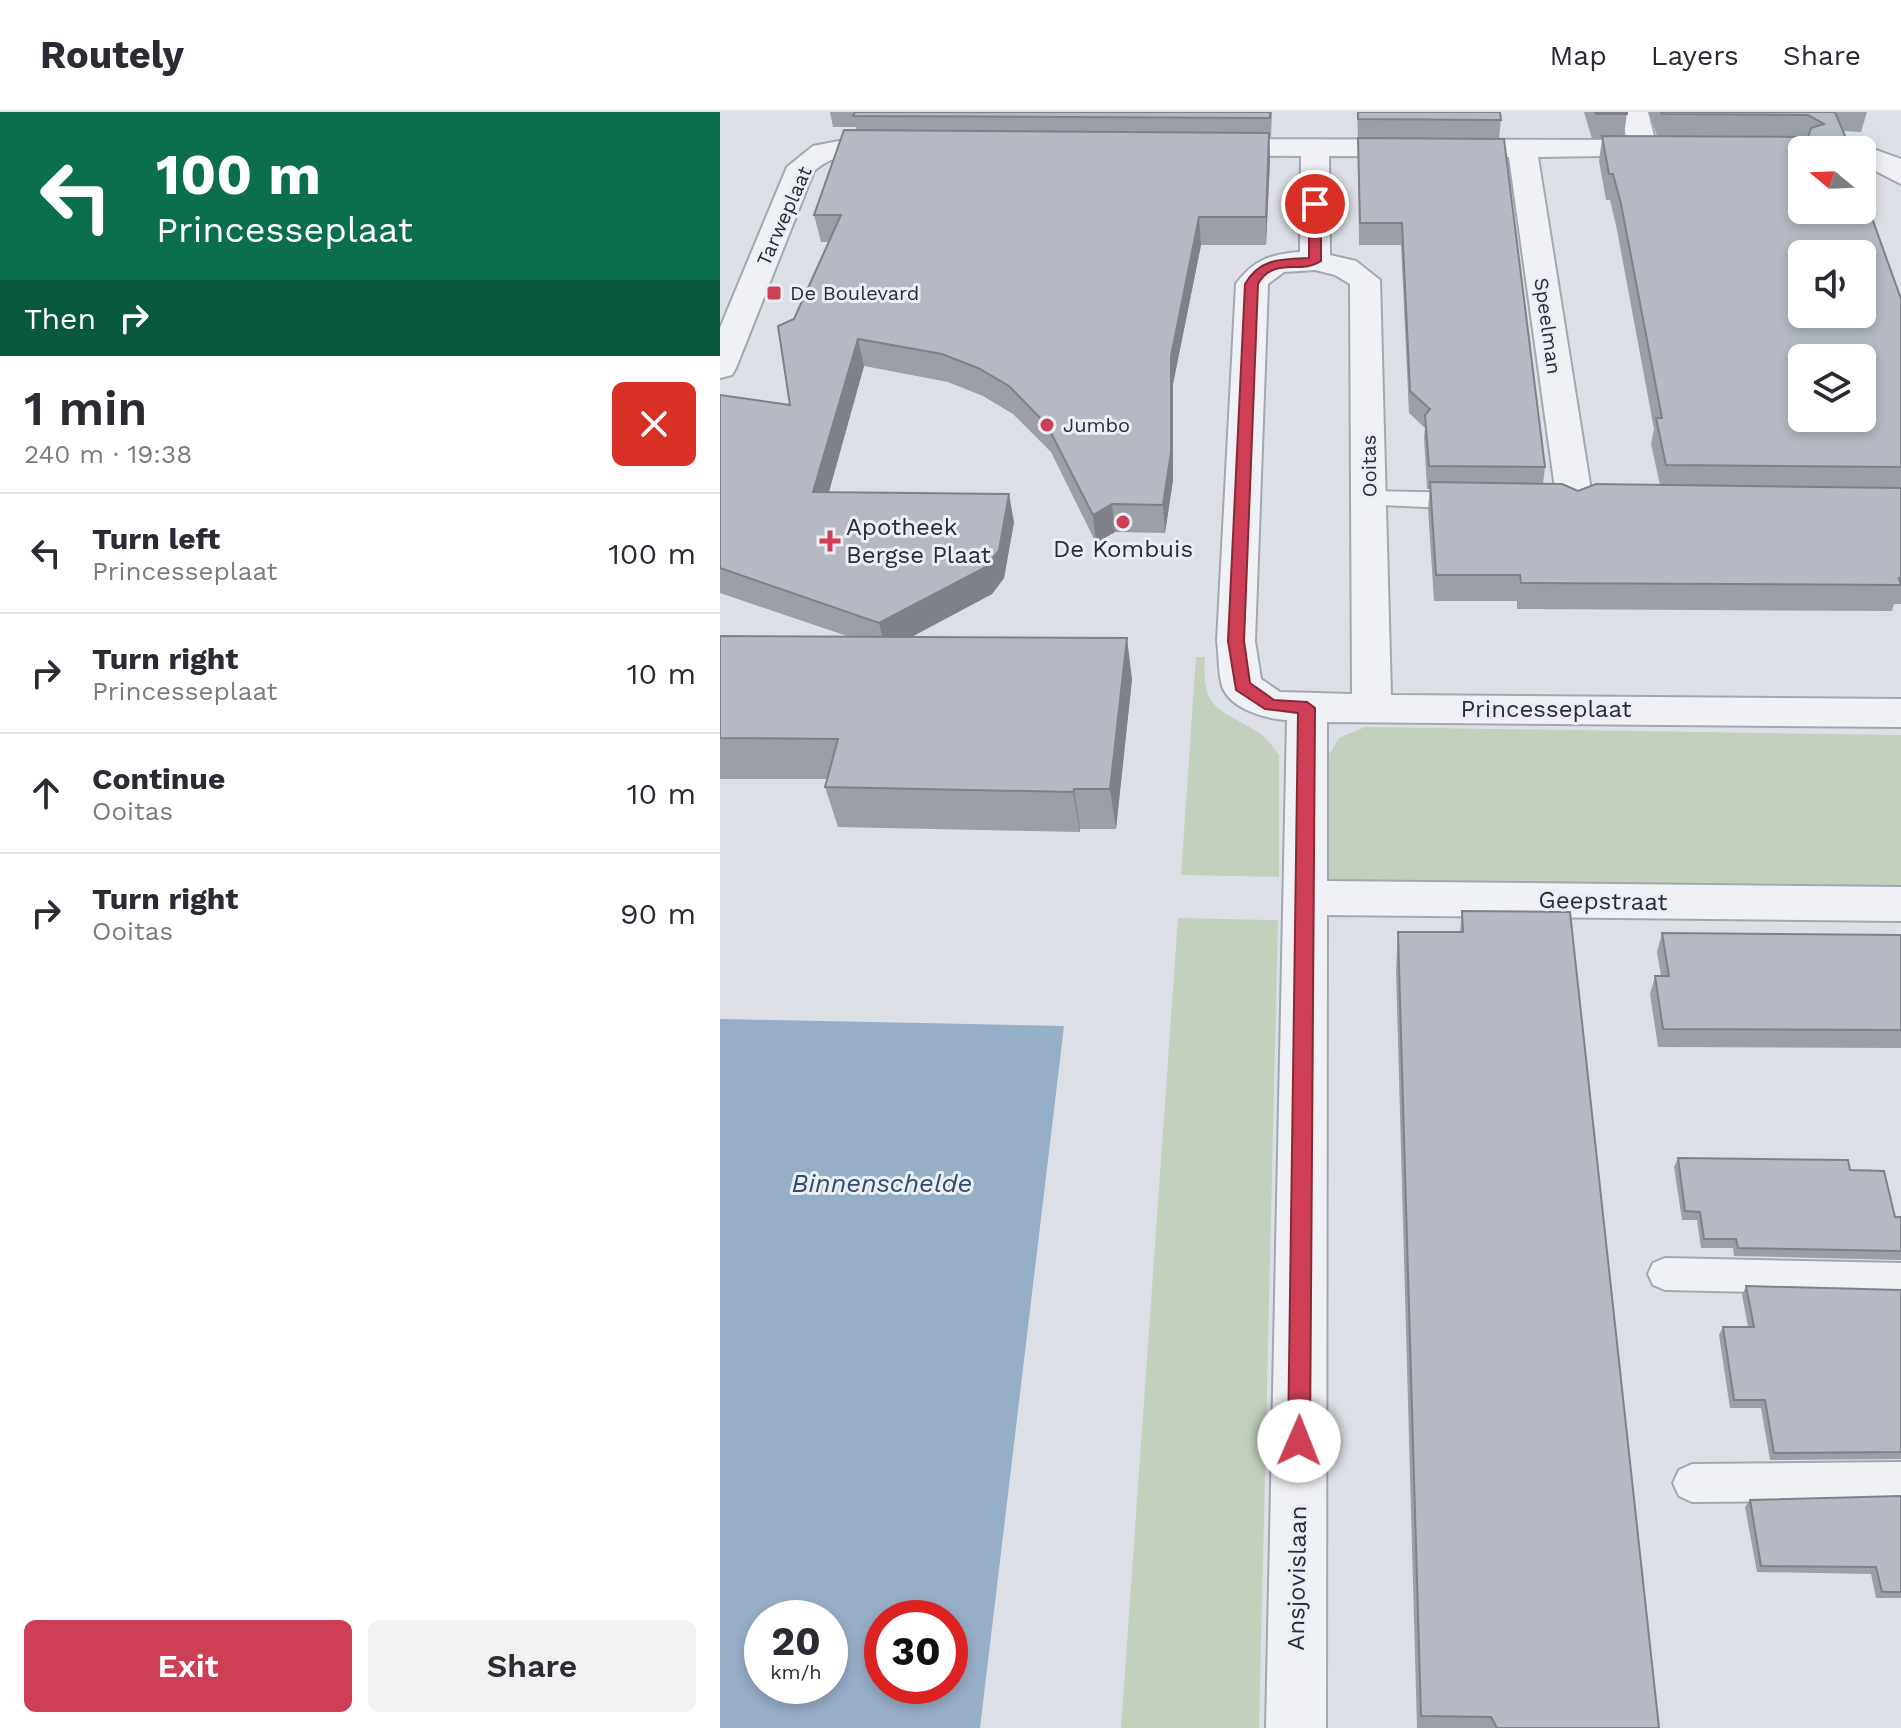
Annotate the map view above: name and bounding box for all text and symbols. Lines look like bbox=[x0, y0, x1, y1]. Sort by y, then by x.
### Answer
text: Routely bbox=[40, 33, 184, 77]
text: Map bbox=[1550, 39, 1607, 72]
text: Layers bbox=[1651, 39, 1739, 72]
text: Share bbox=[1783, 39, 1861, 72]
north arrow bbox=[1788, 136, 1876, 224]
map controls bbox=[1788, 136, 1876, 432]
text: 100 m bbox=[156, 142, 321, 208]
icon: left bbox=[24, 144, 128, 248]
street label: Tarweplaat bbox=[751, 162, 817, 270]
pin bbox=[1281, 170, 1349, 238]
icon: arrive bbox=[1293, 182, 1337, 226]
text: Princesseplaat bbox=[156, 209, 413, 251]
button: sound bbox=[1788, 240, 1876, 328]
street label: Speelman bbox=[1529, 276, 1567, 376]
place label: De Boulevard bbox=[790, 281, 919, 305]
marker: De Boulevard bbox=[765, 284, 783, 302]
icon: right bbox=[112, 296, 156, 340]
text: Then bbox=[24, 301, 96, 336]
button: layers bbox=[1788, 344, 1876, 432]
text: 1 min bbox=[24, 380, 147, 437]
button: close bbox=[612, 382, 696, 466]
place label: Jumbo bbox=[1063, 413, 1130, 437]
marker: Jumbo bbox=[1038, 416, 1056, 434]
street label: Ooitas bbox=[1356, 435, 1382, 497]
text: 240 m · 19:38 bbox=[24, 439, 192, 469]
place label: Apotheek Bergse Plaat bbox=[846, 513, 991, 569]
marker: De Kombuis bbox=[1114, 513, 1132, 531]
text: Turn left bbox=[92, 521, 220, 556]
icon: left bbox=[24, 531, 68, 575]
marker: Apotheek Bergse Plaat bbox=[821, 532, 839, 550]
place label: De Kombuis bbox=[1053, 535, 1193, 563]
text: 100 m bbox=[608, 536, 696, 571]
text: Princesseplaat bbox=[92, 556, 278, 586]
text: Turn right bbox=[92, 641, 238, 676]
icon: right bbox=[24, 651, 68, 695]
text: 10 m bbox=[627, 656, 696, 691]
text: Princesseplaat bbox=[92, 676, 278, 706]
street label: Princesseplaat bbox=[1460, 695, 1632, 723]
text: Continue bbox=[92, 761, 225, 796]
icon: ahead bbox=[24, 771, 68, 815]
text: 10 m bbox=[627, 776, 696, 811]
text: Ooitas bbox=[92, 796, 173, 826]
text: Turn right bbox=[92, 881, 238, 916]
street label: Geepstraat bbox=[1538, 886, 1668, 916]
icon: right bbox=[24, 891, 68, 935]
text: 90 m bbox=[620, 896, 696, 931]
text: Ooitas bbox=[92, 916, 173, 946]
water label: Binnenschelde bbox=[792, 1168, 972, 1198]
position arrow bbox=[1257, 1399, 1341, 1483]
street label: Ansjovislaan bbox=[1282, 1505, 1312, 1651]
speed limit sign: 30 bbox=[864, 1600, 968, 1704]
text: 20 bbox=[771, 1618, 821, 1665]
button: Exit bbox=[24, 1620, 352, 1712]
button: Share bbox=[368, 1620, 696, 1712]
text: km/h bbox=[770, 1660, 822, 1684]

